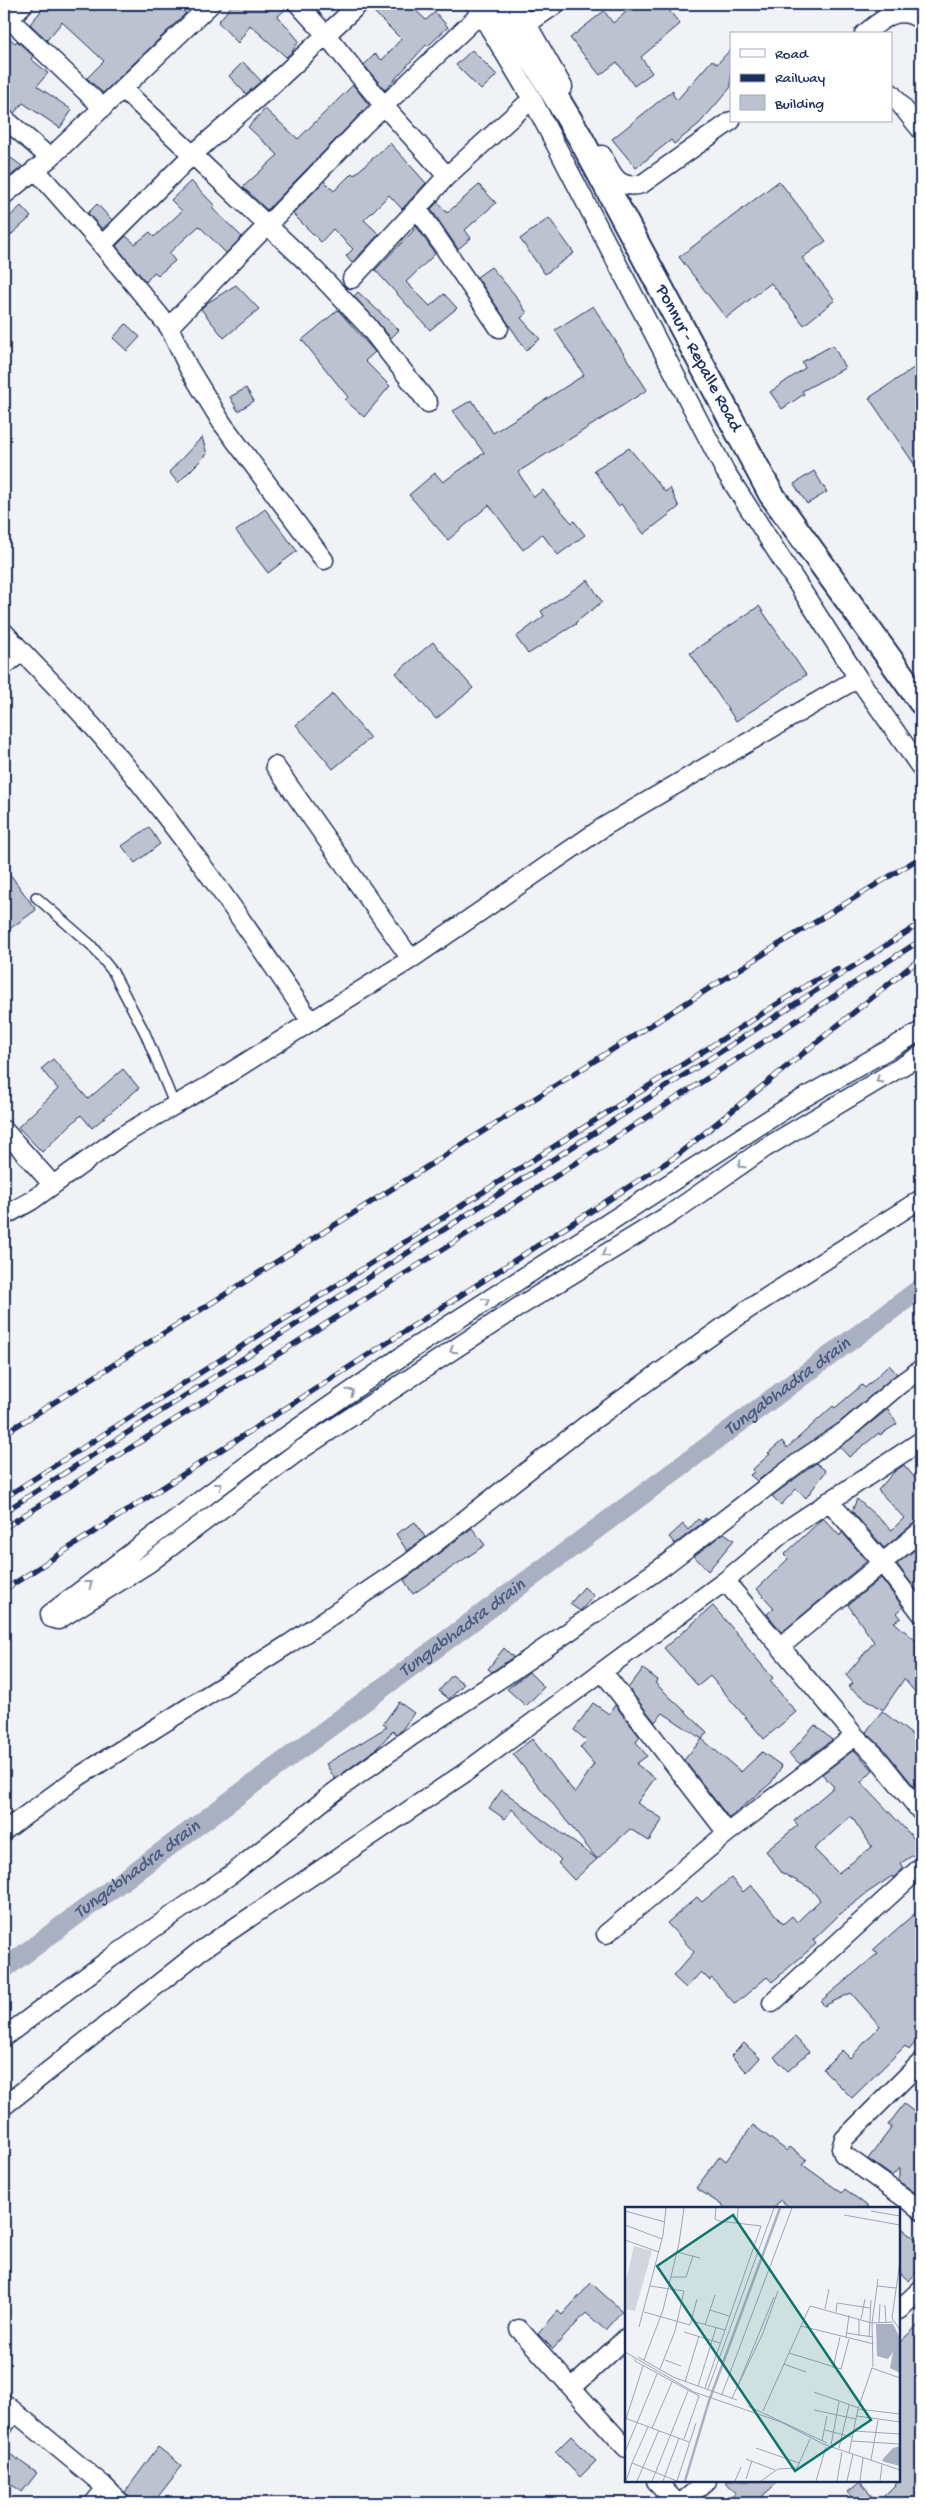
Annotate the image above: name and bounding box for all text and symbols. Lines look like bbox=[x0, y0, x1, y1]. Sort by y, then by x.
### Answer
legend bbox=[730, 32, 892, 122]
text: Road bbox=[775, 46, 809, 64]
text: Railway bbox=[775, 70, 826, 88]
text: Building bbox=[774, 96, 824, 114]
street label: Ponnur - Repalle Road bbox=[650, 280, 747, 437]
one-way arrow bbox=[876, 1074, 885, 1084]
one-way arrow bbox=[737, 1159, 747, 1168]
one-way arrow bbox=[602, 1248, 611, 1258]
one-way arrow bbox=[480, 1298, 490, 1307]
water label: Tungabhadra drain bbox=[720, 1332, 856, 1442]
one-way arrow bbox=[449, 1344, 458, 1354]
one-way arrow bbox=[345, 1389, 355, 1398]
one-way arrow bbox=[213, 1484, 222, 1492]
water label: Tungabhadra drain bbox=[395, 1573, 531, 1683]
one-way arrow bbox=[83, 1582, 92, 1590]
water label: Tungabhadra drain bbox=[69, 1815, 206, 1925]
inset map bbox=[625, 2207, 900, 2482]

